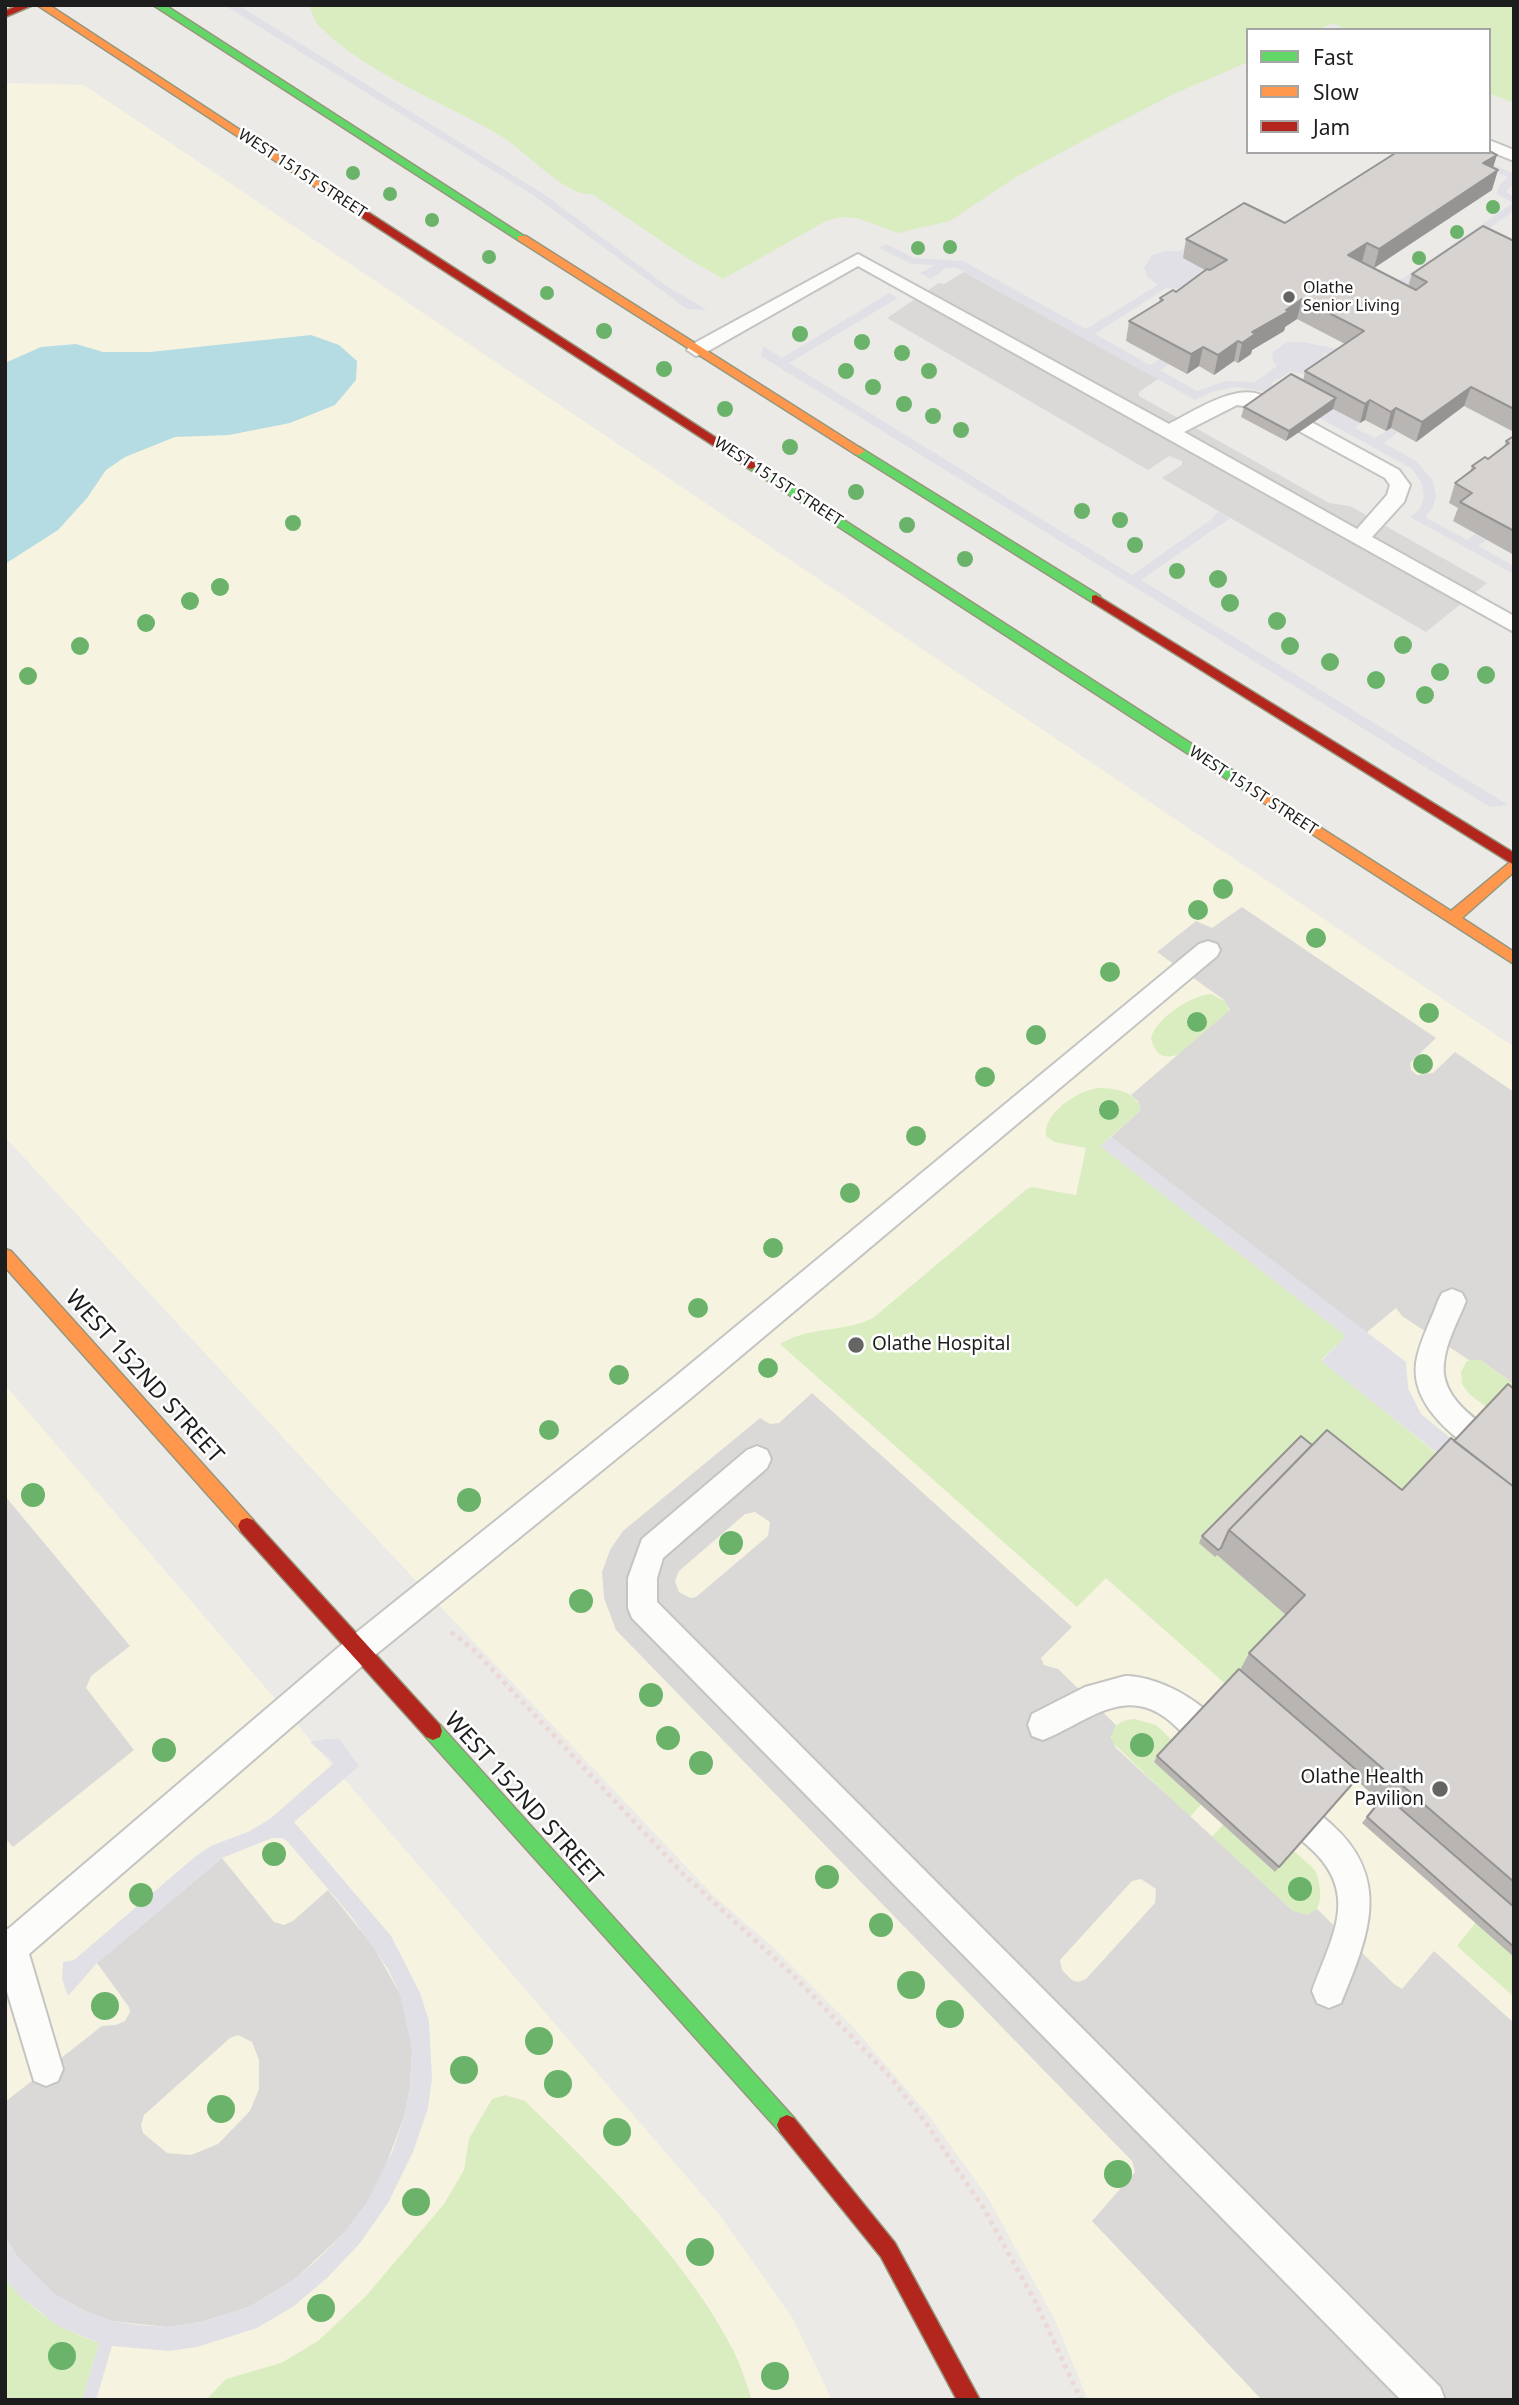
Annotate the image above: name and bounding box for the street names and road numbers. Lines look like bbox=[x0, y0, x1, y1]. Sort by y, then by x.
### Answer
street label: WEST 151ST STREET bbox=[234, 125, 370, 223]
street label: WEST 151ST STREET bbox=[710, 433, 846, 531]
street label: WEST 151ST STREET bbox=[1185, 742, 1321, 840]
street label: WEST 152ND STREET bbox=[59, 1285, 229, 1469]
street label: WEST 152ND STREET bbox=[438, 1707, 608, 1891]

